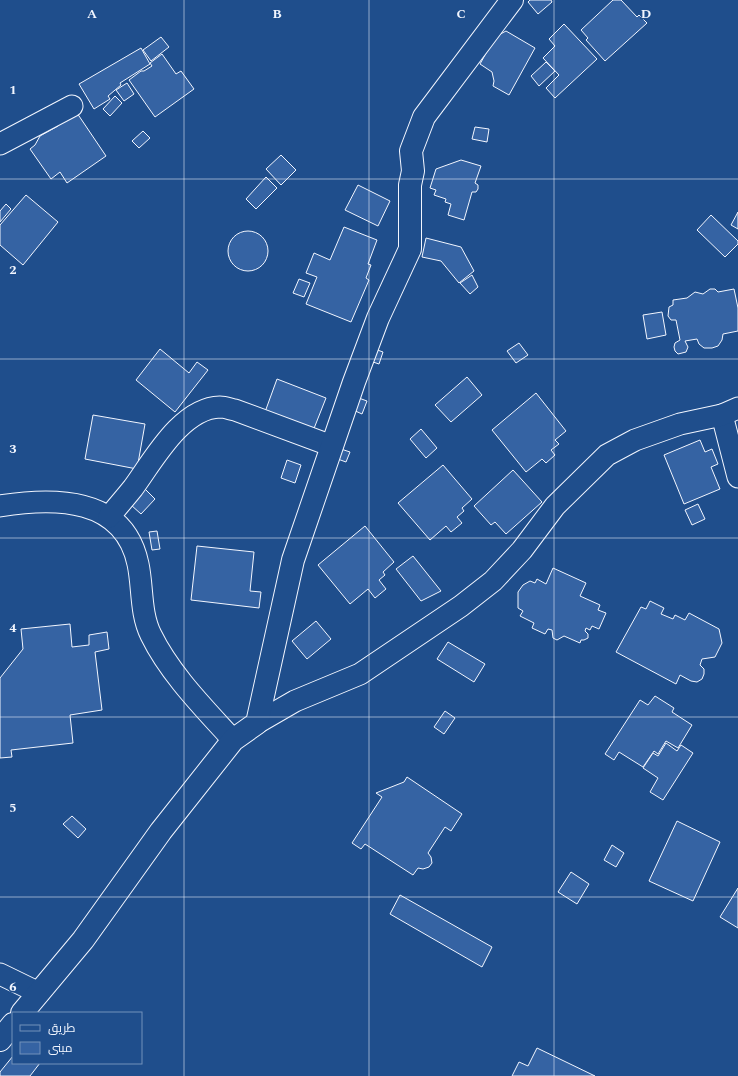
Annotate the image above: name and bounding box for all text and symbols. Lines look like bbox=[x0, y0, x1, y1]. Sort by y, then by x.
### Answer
text: A bbox=[87, 4, 97, 24]
text: B bbox=[272, 4, 282, 24]
text: C bbox=[456, 4, 466, 24]
text: D bbox=[641, 4, 651, 24]
text: 1 bbox=[9, 80, 17, 100]
text: 2 bbox=[9, 260, 17, 280]
text: 3 bbox=[9, 439, 17, 459]
text: 4 bbox=[9, 618, 17, 638]
text: 5 bbox=[9, 798, 17, 818]
text: 6 bbox=[9, 977, 17, 997]
legend bbox=[12, 1012, 142, 1064]
text: طريق bbox=[48, 1019, 76, 1038]
text: مبنى bbox=[48, 1039, 73, 1058]

